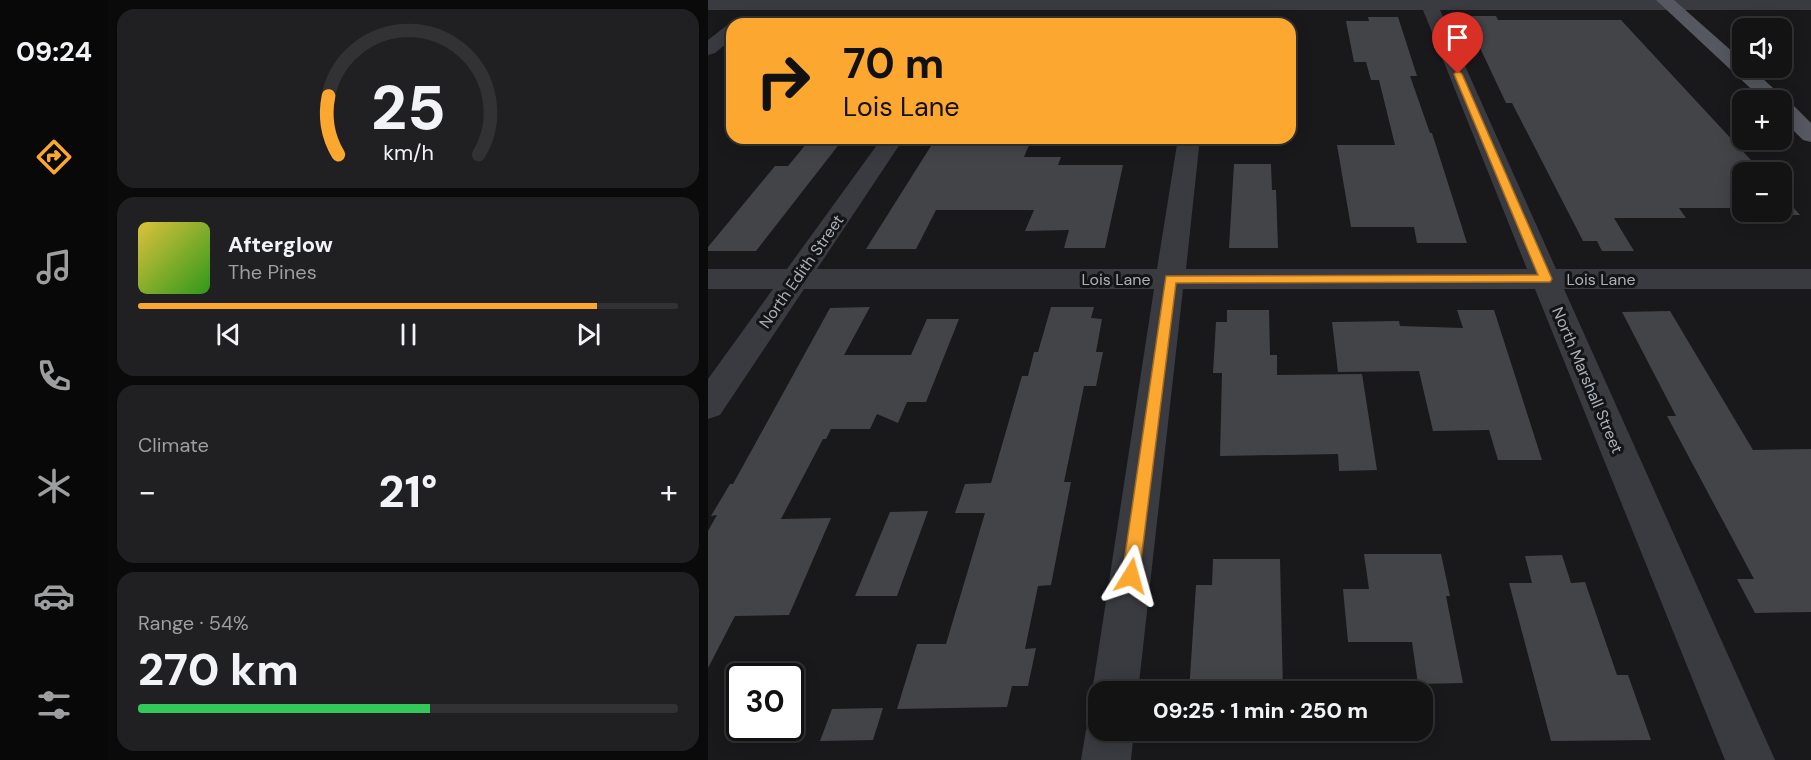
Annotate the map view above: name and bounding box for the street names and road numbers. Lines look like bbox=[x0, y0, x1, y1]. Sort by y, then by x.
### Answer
street label: North Edith Street bbox=[754, 210, 848, 332]
street label: Lois Lane bbox=[1081, 269, 1151, 290]
street label: Lois Lane bbox=[1566, 269, 1636, 290]
street label: North Marshall Street bbox=[1547, 304, 1628, 457]

